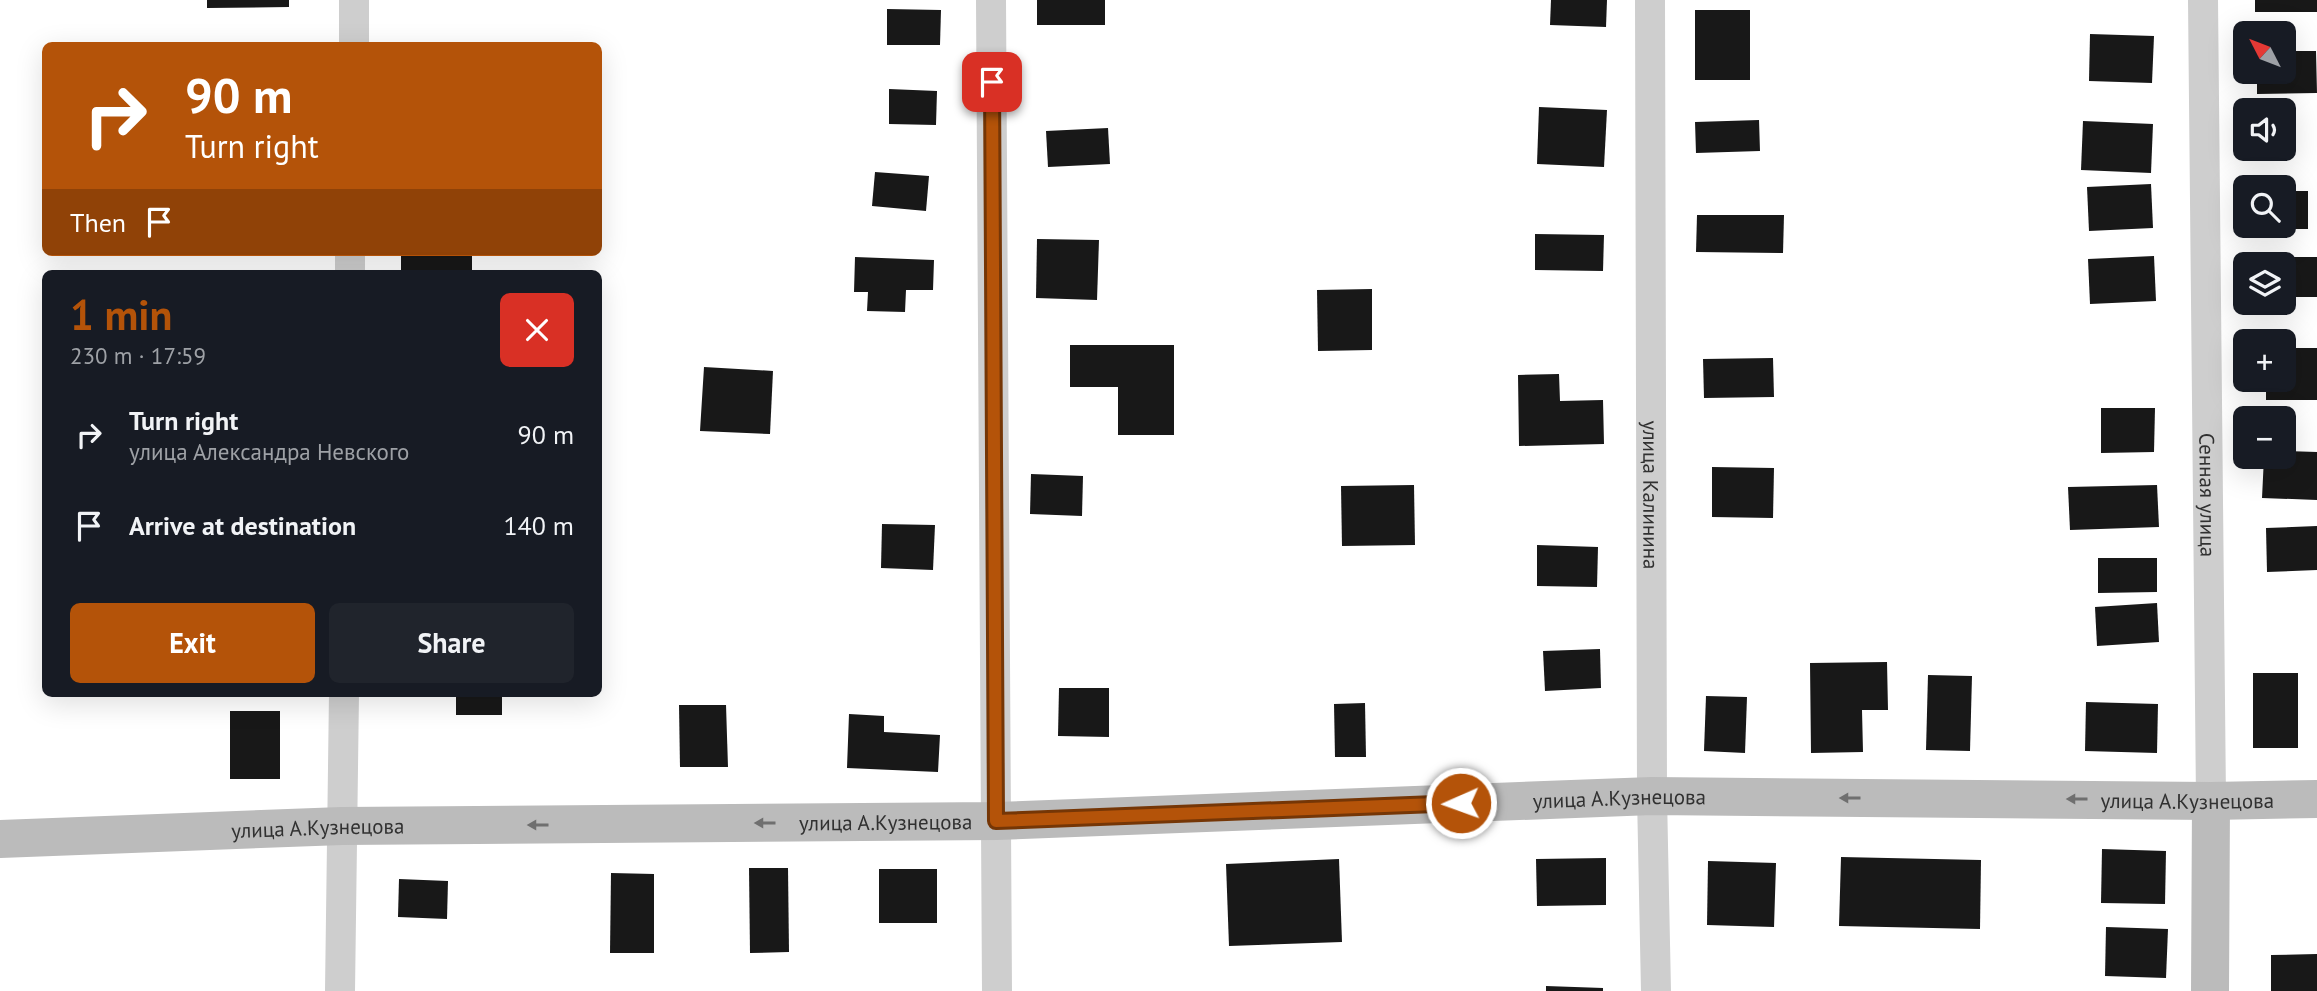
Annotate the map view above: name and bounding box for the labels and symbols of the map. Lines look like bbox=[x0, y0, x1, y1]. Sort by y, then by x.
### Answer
north arrow bbox=[2233, 21, 2296, 84]
pin bbox=[962, 52, 1022, 112]
street label: улица Калинина bbox=[1638, 420, 1665, 570]
street label: Сенная улица bbox=[2194, 433, 2222, 557]
position arrow bbox=[1424, 766, 1498, 840]
street label: улица А.Кузнецова bbox=[1532, 782, 1706, 814]
street label: улица А.Кузнецова bbox=[2100, 786, 2274, 815]
one-way arrow bbox=[1839, 792, 1861, 804]
one-way arrow bbox=[2066, 794, 2088, 805]
street label: улица А.Кузнецова bbox=[799, 808, 973, 836]
street label: улица А.Кузнецова bbox=[231, 812, 405, 844]
one-way arrow bbox=[754, 817, 776, 829]
one-way arrow bbox=[527, 819, 549, 831]

